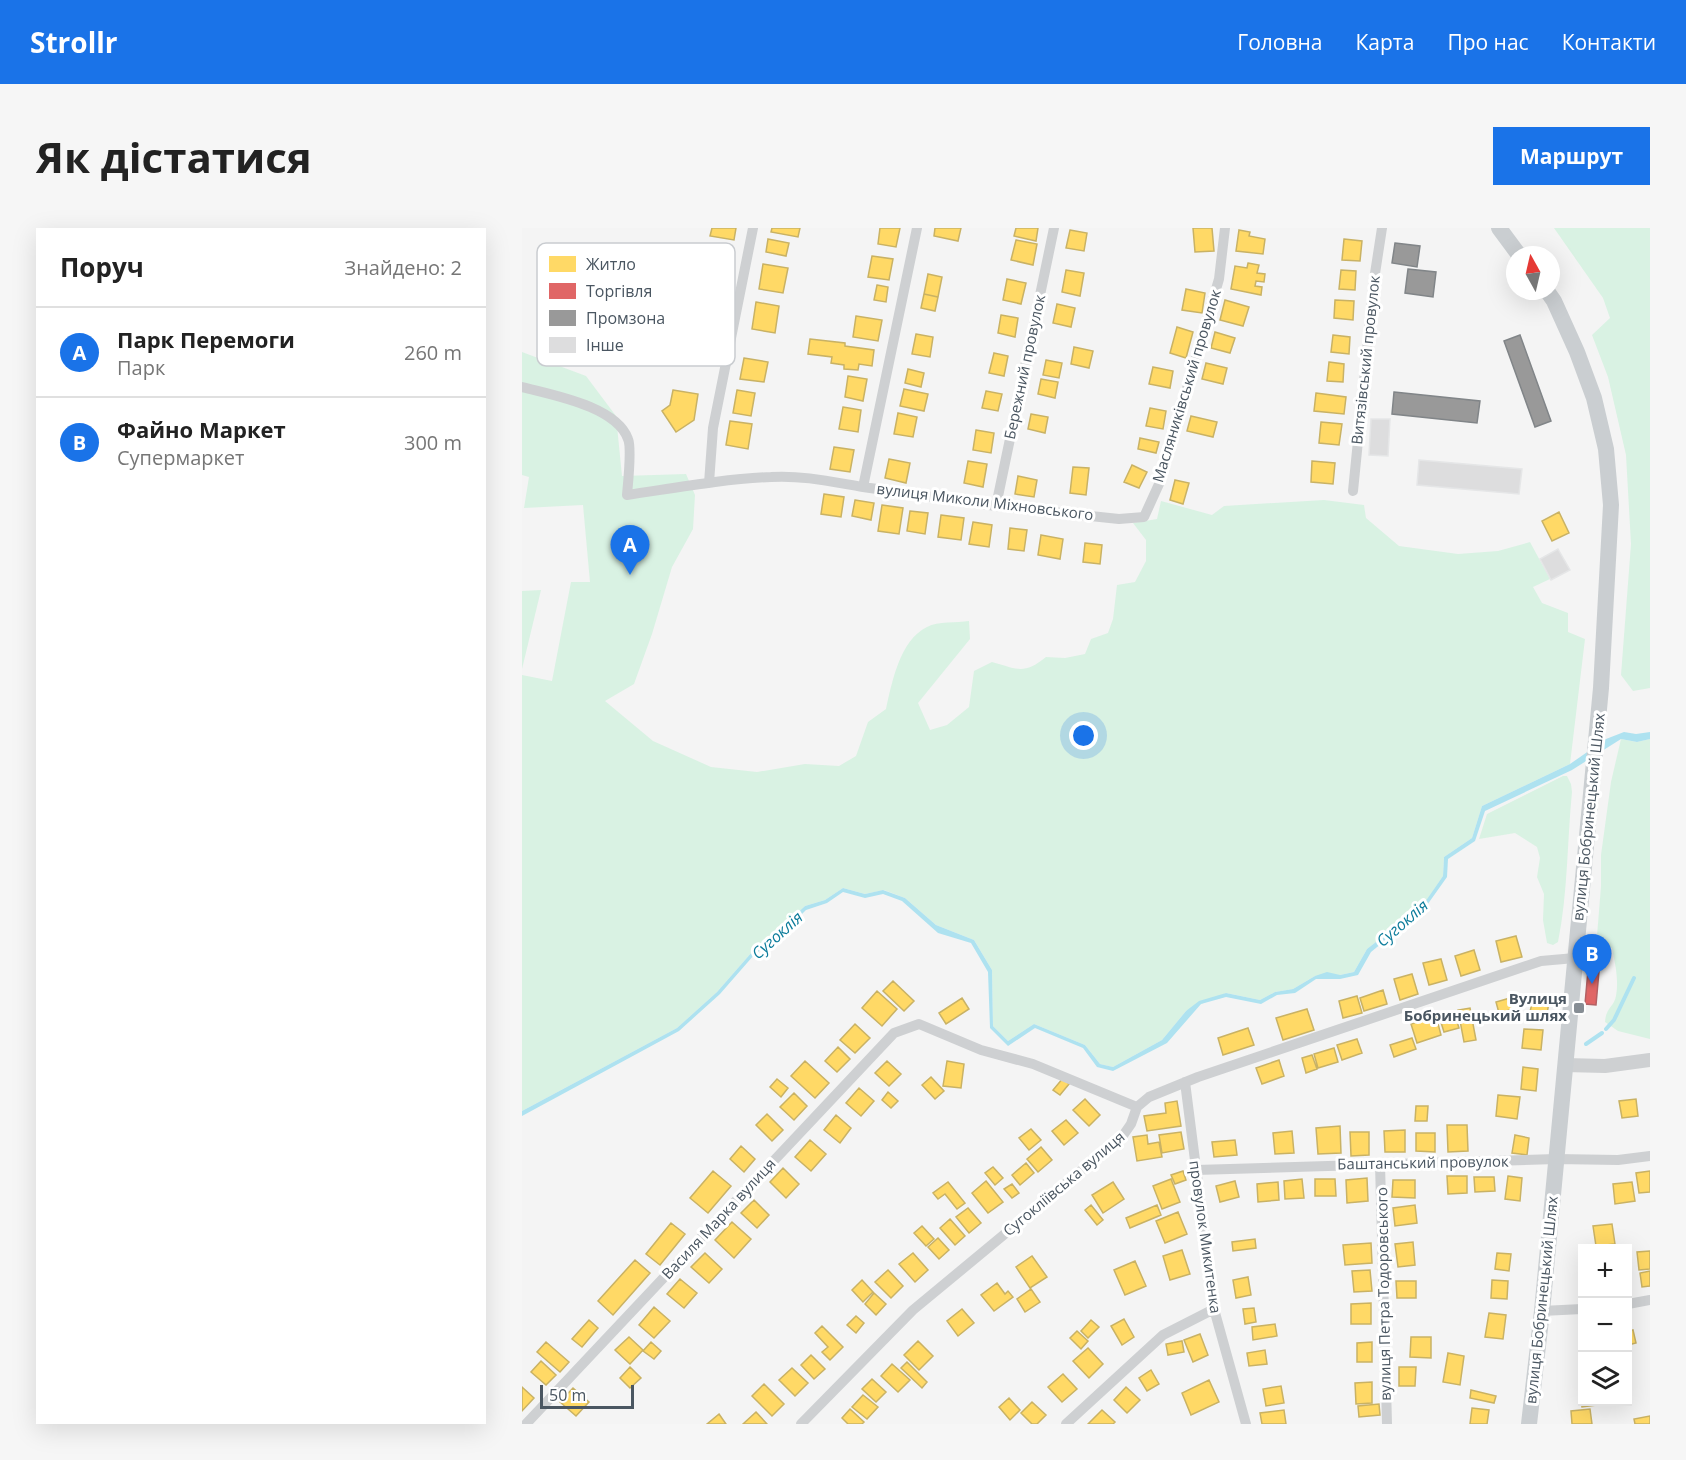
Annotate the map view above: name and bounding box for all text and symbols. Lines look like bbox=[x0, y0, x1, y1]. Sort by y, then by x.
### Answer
text: Strollr bbox=[30, 23, 117, 61]
text: Головна bbox=[1237, 28, 1322, 56]
text: Карта bbox=[1355, 28, 1414, 56]
text: Про нас bbox=[1447, 28, 1529, 56]
text: Контакти bbox=[1562, 28, 1656, 56]
button: Маршрут bbox=[1493, 127, 1650, 185]
text: Як дістатися bbox=[36, 128, 312, 185]
legend bbox=[537, 243, 735, 366]
north arrow bbox=[1506, 246, 1560, 300]
text: Поруч bbox=[60, 249, 144, 285]
text: Житло bbox=[586, 253, 636, 275]
text: Знайдено: 2 bbox=[345, 254, 462, 281]
street label: Витязівський провулок bbox=[1346, 274, 1384, 445]
text: Торгівля bbox=[586, 280, 652, 302]
street label: Масляниківський провулок bbox=[1147, 287, 1225, 485]
street label: Бережний провулок bbox=[999, 292, 1049, 441]
text: Промзона bbox=[586, 307, 665, 329]
text: Парк Перемоги bbox=[117, 324, 295, 354]
text: Інше bbox=[586, 334, 624, 356]
text: A bbox=[73, 339, 86, 366]
text: 260 m bbox=[404, 339, 462, 366]
text: Парк bbox=[117, 354, 165, 381]
text: Файно Маркет bbox=[117, 414, 286, 444]
text: B bbox=[73, 429, 86, 456]
text: 300 m bbox=[404, 429, 462, 456]
text: Супермаркет bbox=[117, 444, 244, 471]
street label: вулиця Миколи Міхновського bbox=[876, 478, 1095, 524]
pin: A bbox=[610, 526, 650, 575]
street label: вулиця Бобринецький Шлях bbox=[1567, 712, 1609, 922]
your location bbox=[1069, 721, 1098, 750]
water label: Сугоклія bbox=[1371, 894, 1433, 952]
water label: Сугоклія bbox=[747, 906, 807, 964]
pin: B bbox=[1572, 934, 1612, 984]
place label: Вулиця Бобринецький шлях bbox=[1404, 988, 1567, 1025]
marker: Вулиця Бобринецький шлях bbox=[1572, 1001, 1586, 1015]
street label: Сугокліївська вулиця bbox=[998, 1126, 1128, 1240]
street label: Баштанський провулок bbox=[1337, 1151, 1509, 1173]
street label: Василя Марка вулиця bbox=[657, 1154, 780, 1283]
street label: провулок Микитенка bbox=[1185, 1159, 1227, 1315]
street label: вулиця Петра Тодоровського bbox=[1371, 1187, 1395, 1401]
street label: вулиця Бобринецький Шлях bbox=[1520, 1195, 1562, 1405]
map controls bbox=[1578, 1244, 1632, 1406]
button: + bbox=[1578, 1244, 1632, 1298]
button: − bbox=[1578, 1298, 1632, 1352]
button: layers bbox=[1578, 1352, 1632, 1406]
scale bar bbox=[540, 1382, 634, 1410]
text: 50 m bbox=[549, 1384, 586, 1406]

